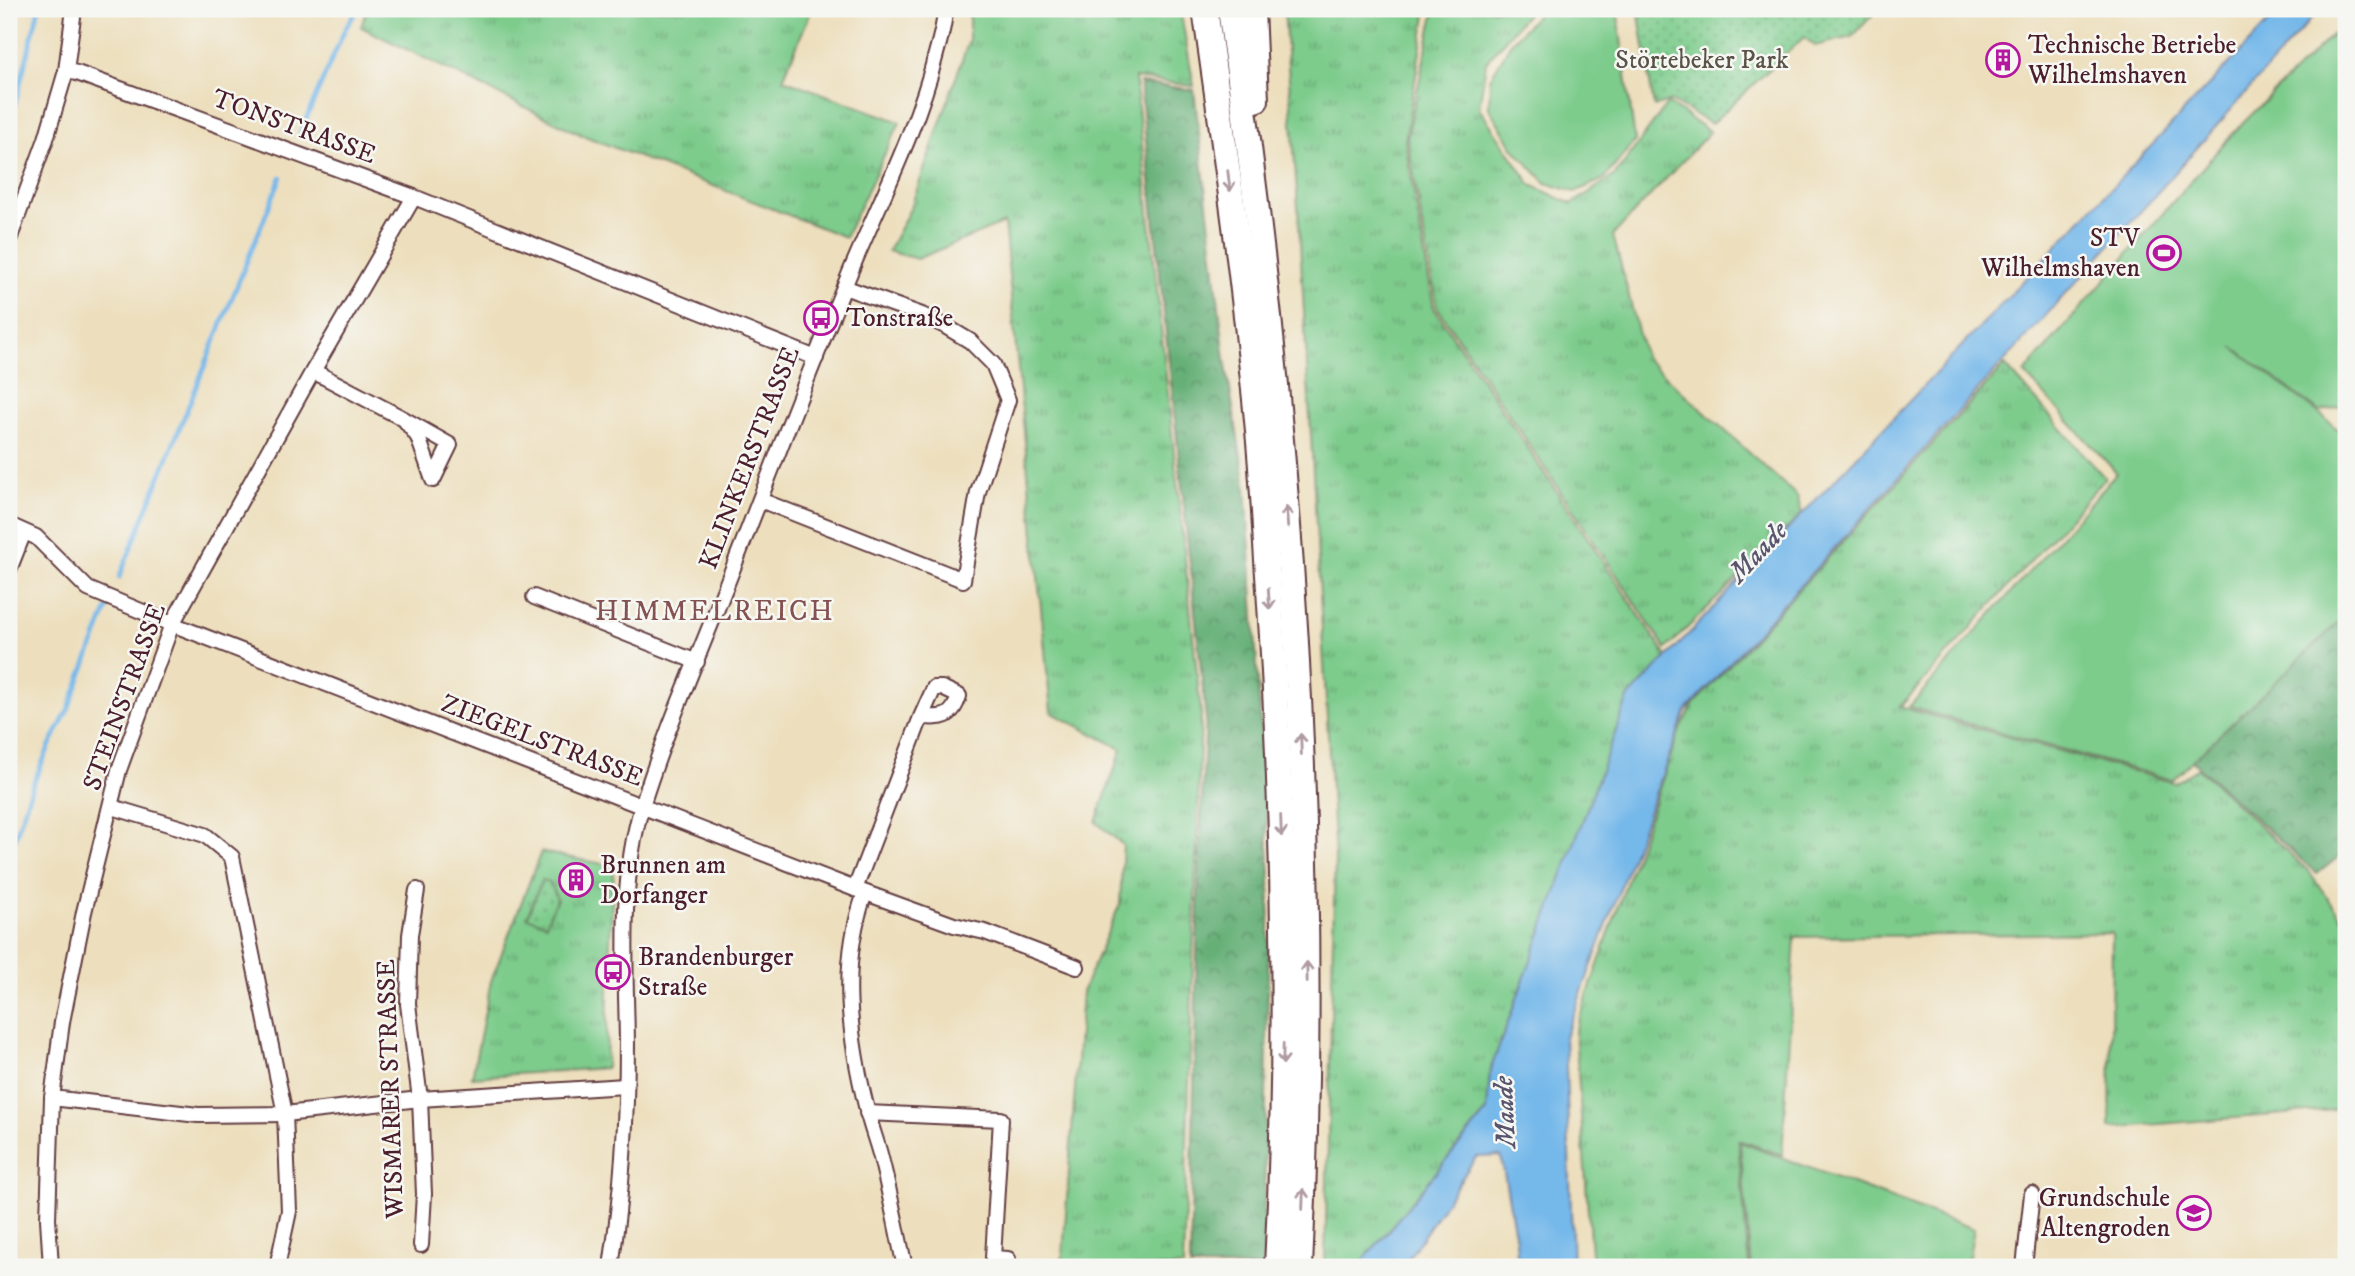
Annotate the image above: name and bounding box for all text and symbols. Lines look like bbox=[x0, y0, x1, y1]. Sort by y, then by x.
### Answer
place label: Technische Betriebe Wilhelmshaven bbox=[2027, 29, 2236, 92]
building icon: Technische Betriebe Wilhelmshaven bbox=[1984, 41, 2022, 79]
park label: Störtebeker Park bbox=[1615, 44, 1789, 77]
street label: TONSTRASSE bbox=[208, 82, 380, 172]
one-way arrow bbox=[1222, 169, 1235, 192]
place label: STV Wilhelmshaven bbox=[1980, 222, 2141, 285]
sports icon: STV Wilhelmshaven bbox=[2145, 234, 2183, 272]
bus stop icon: Tonstraße bbox=[802, 299, 840, 337]
place label: Tonstraße bbox=[846, 302, 953, 335]
street label: KLINKERSTRASSE bbox=[692, 342, 808, 574]
one-way arrow bbox=[1280, 506, 1293, 529]
water label: Maade bbox=[1719, 513, 1796, 592]
one-way arrow bbox=[1263, 587, 1276, 610]
district label: HIMMELREICH bbox=[595, 594, 835, 629]
street label: STEINSTRASSE bbox=[76, 599, 174, 795]
street label: ZIEGELSTRASSE bbox=[436, 687, 648, 795]
one-way arrow bbox=[1294, 733, 1307, 756]
one-way arrow bbox=[1275, 815, 1288, 838]
place label: Brunnen am Dorfanger bbox=[600, 849, 726, 912]
building icon: Brunnen am Dorfanger bbox=[557, 861, 595, 899]
place label: Brandenburger Straße bbox=[638, 941, 794, 1004]
bus stop icon: Brandenburger Straße bbox=[594, 953, 632, 991]
street label: WISMARER STRASSE bbox=[370, 959, 412, 1220]
one-way arrow bbox=[1300, 960, 1314, 983]
one-way arrow bbox=[1276, 1042, 1290, 1065]
water label: Maade bbox=[1486, 1074, 1524, 1151]
place label: Grundschule Altengroden bbox=[2039, 1182, 2170, 1245]
one-way arrow bbox=[1297, 1188, 1310, 1211]
school or university icon: Grundschule Altengroden bbox=[2175, 1194, 2213, 1232]

